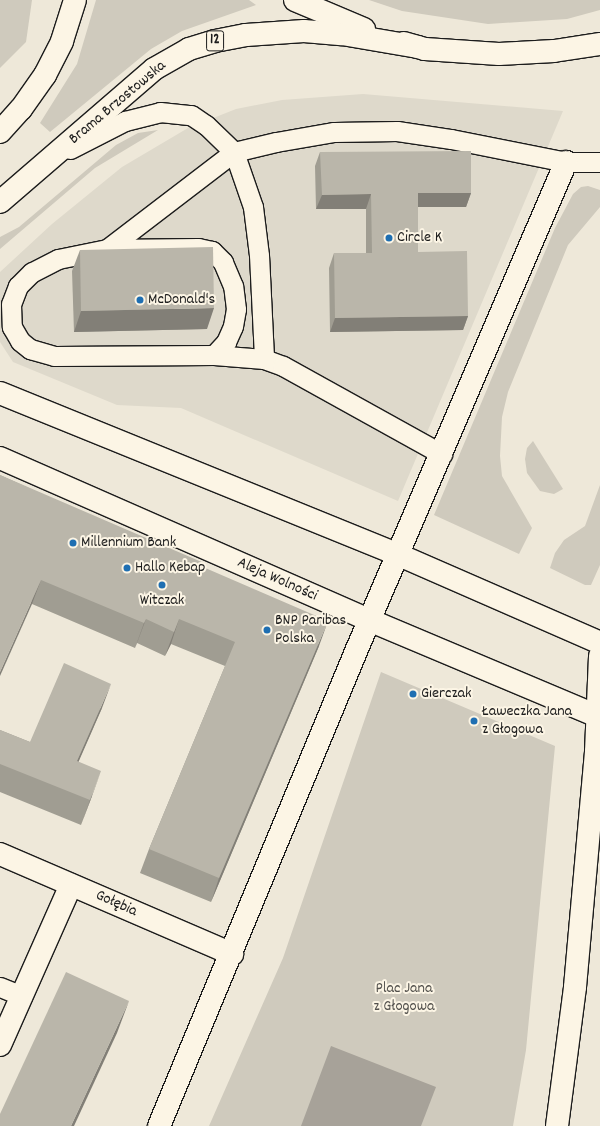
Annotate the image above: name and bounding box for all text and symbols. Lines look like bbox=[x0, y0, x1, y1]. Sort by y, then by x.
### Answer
road number: 12 bbox=[206, 28, 224, 54]
street label: Brama Brzostowska bbox=[66, 57, 170, 149]
place label: Circle K bbox=[397, 228, 442, 248]
marker: Circle K bbox=[384, 233, 394, 243]
place label: McDonald's bbox=[148, 290, 215, 310]
marker: McDonald's bbox=[135, 295, 145, 305]
place label: Millennium Bank bbox=[81, 533, 176, 553]
marker: Millennium Bank bbox=[68, 538, 78, 548]
street label: Aleja Wolności bbox=[234, 554, 320, 606]
place label: Hallo Kebap bbox=[135, 558, 205, 578]
marker: Hallo Kebap bbox=[122, 563, 132, 573]
marker: Witczak bbox=[157, 580, 167, 590]
place label: Witczak bbox=[140, 591, 184, 611]
place label: BNP Paribas Polska bbox=[275, 611, 346, 649]
marker: BNP Paribas Polska bbox=[262, 625, 272, 635]
place label: Gierczak bbox=[421, 684, 472, 704]
marker: Gierczak bbox=[408, 689, 418, 699]
place label: Ławeczka Jana z Głogowa bbox=[482, 702, 572, 740]
marker: Ławeczka Jana z Głogowa bbox=[469, 716, 479, 726]
street label: Gołębia bbox=[92, 886, 140, 922]
park label: Plac Jana z Głogowa bbox=[374, 979, 434, 1017]

